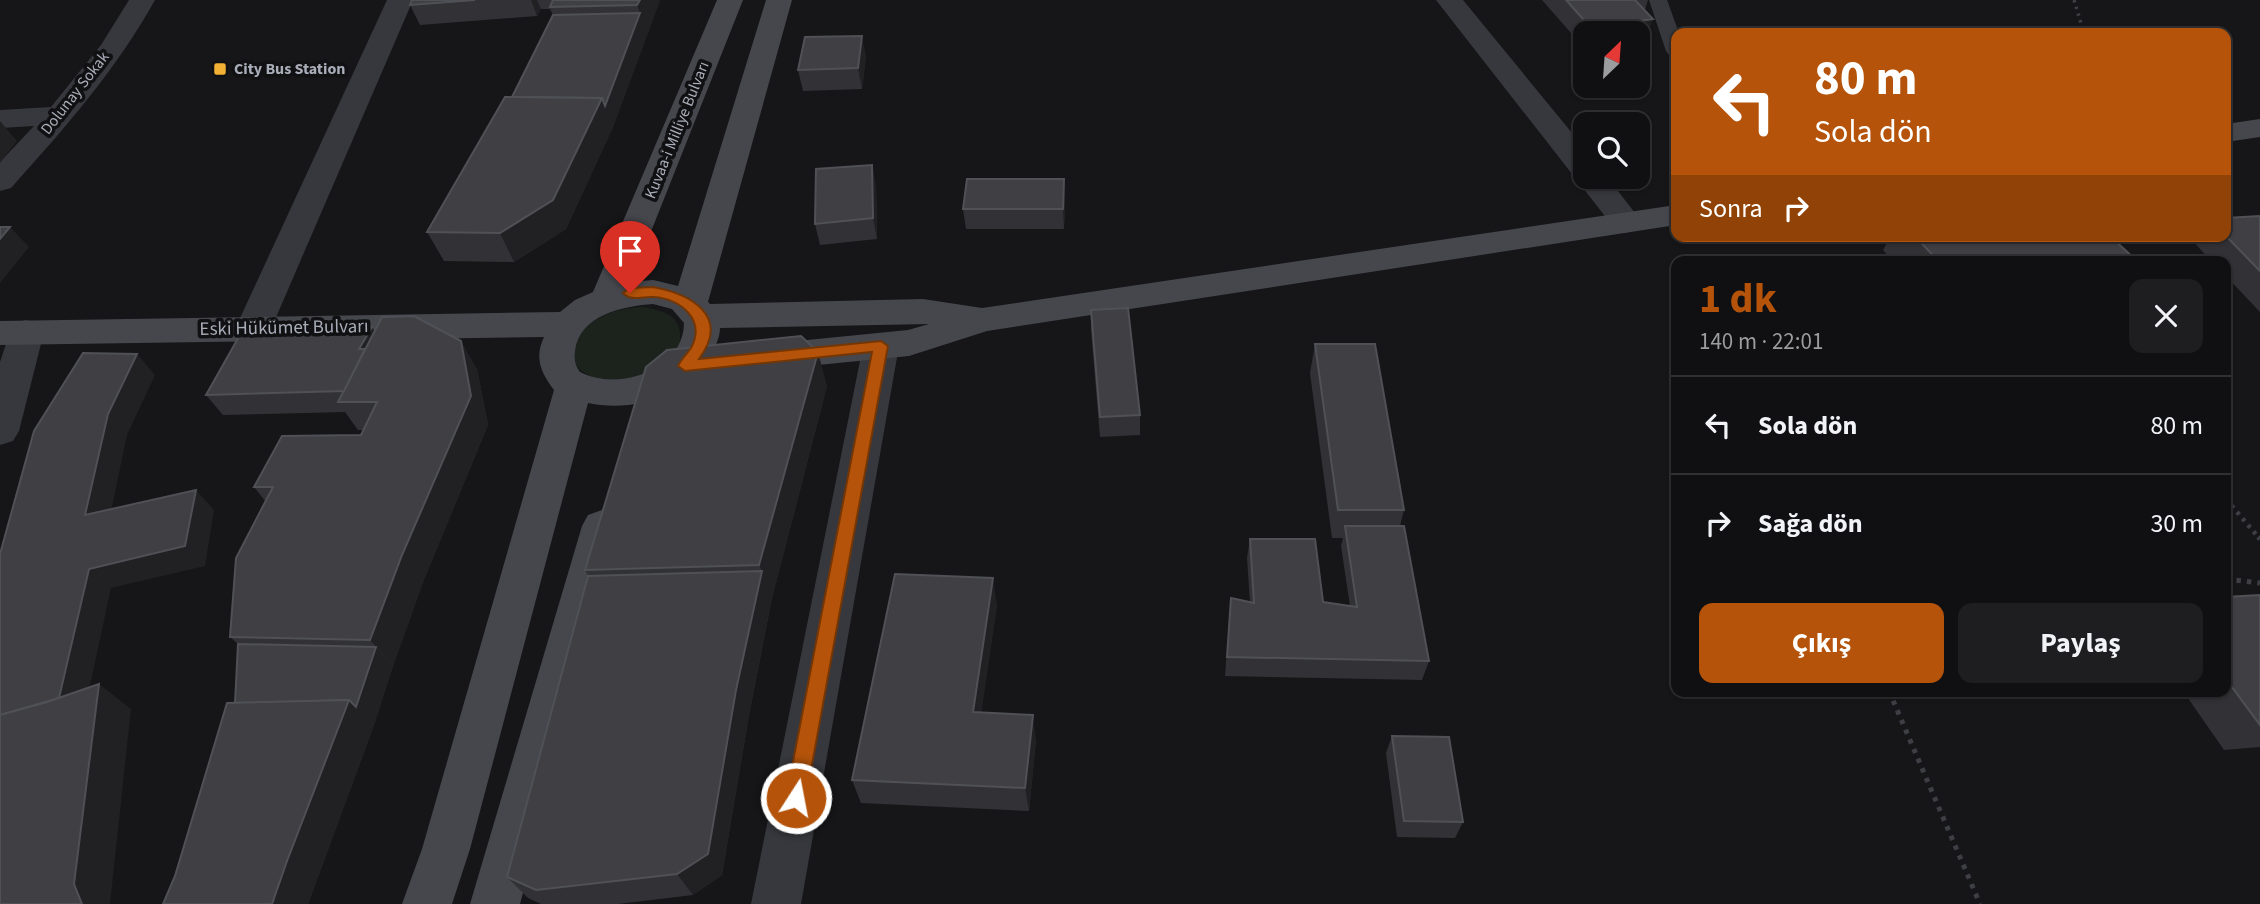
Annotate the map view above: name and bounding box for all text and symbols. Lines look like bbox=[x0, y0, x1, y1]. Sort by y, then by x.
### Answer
north arrow bbox=[1573, 21, 1650, 98]
map controls bbox=[1573, 21, 1650, 189]
text: 80 m bbox=[1814, 44, 1918, 114]
street label: Dolunay Sokak bbox=[36, 47, 114, 139]
icon: left bbox=[1699, 56, 1790, 147]
place label: City Bus Station bbox=[234, 58, 345, 80]
street label: Kuvaa-i Milliye Bulvarı bbox=[639, 58, 715, 202]
marker: City Bus Station bbox=[212, 61, 228, 77]
text: Sola dön bbox=[1814, 109, 1932, 155]
button: search bbox=[1573, 112, 1650, 189]
icon: right bbox=[1777, 189, 1815, 227]
text: Sonra bbox=[1699, 190, 1763, 227]
pin bbox=[600, 221, 660, 293]
icon: arrive bbox=[611, 232, 649, 270]
text: 1 dk bbox=[1699, 269, 1777, 329]
button: close bbox=[2129, 279, 2203, 353]
street label: Eski Hükümet Bulvarı bbox=[199, 313, 369, 343]
text: 140 m · 22:01 bbox=[1699, 325, 1823, 358]
icon: left bbox=[1699, 406, 1737, 444]
text: Sola dön bbox=[1758, 407, 1857, 444]
text: 80 m bbox=[2150, 407, 2203, 444]
icon: right bbox=[1699, 504, 1737, 542]
text: Sağa dön bbox=[1758, 505, 1863, 542]
text: 30 m bbox=[2150, 505, 2203, 542]
button: Çıkış bbox=[1699, 603, 1944, 683]
button: Paylaş bbox=[1958, 603, 2203, 683]
position arrow bbox=[759, 761, 833, 835]

